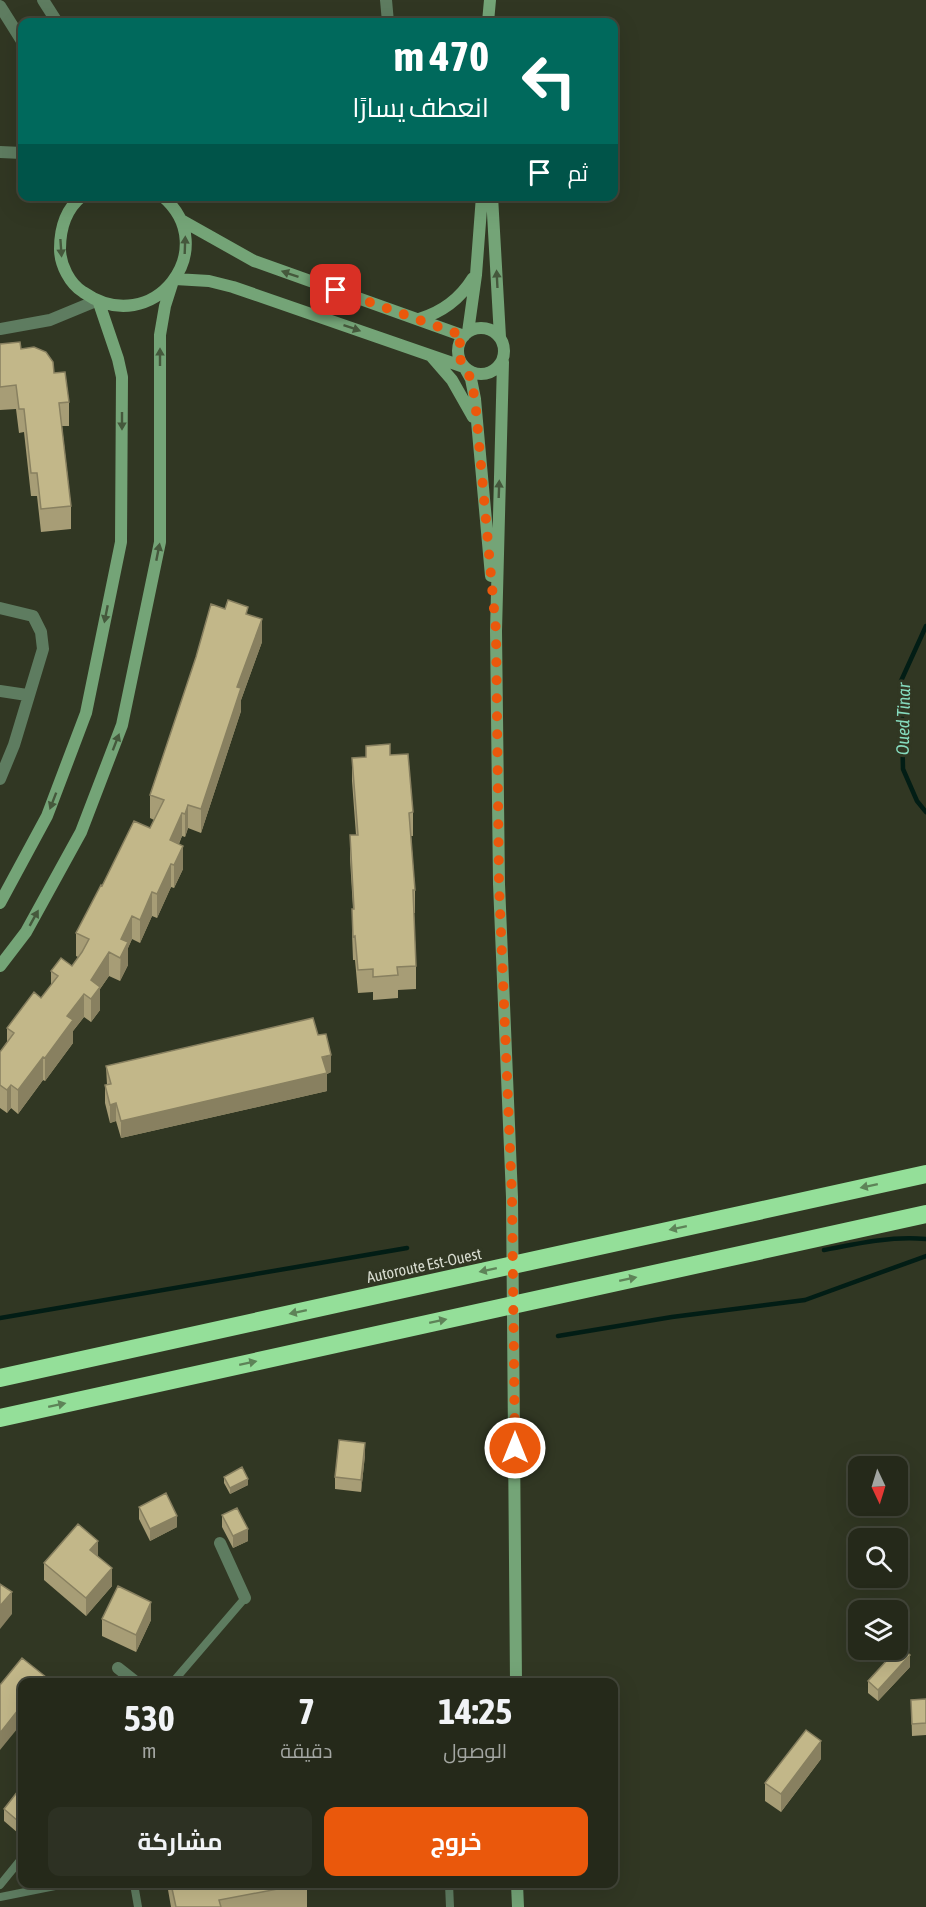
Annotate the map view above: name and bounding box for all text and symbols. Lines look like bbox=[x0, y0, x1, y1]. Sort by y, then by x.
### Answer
text: 470 m bbox=[394, 32, 489, 80]
icon: left bbox=[510, 42, 588, 120]
text: انعطف يسارًا bbox=[352, 92, 489, 123]
icon: arrive bbox=[523, 156, 556, 189]
text: ثم bbox=[568, 160, 588, 186]
one-way arrow bbox=[180, 236, 189, 255]
one-way arrow bbox=[56, 239, 66, 258]
pin bbox=[310, 264, 361, 315]
one-way arrow bbox=[281, 268, 299, 278]
one-way arrow bbox=[492, 269, 501, 288]
icon: arrive bbox=[319, 273, 352, 306]
one-way arrow bbox=[343, 323, 361, 333]
one-way arrow bbox=[155, 347, 165, 366]
one-way arrow bbox=[117, 411, 127, 430]
one-way arrow bbox=[495, 479, 504, 498]
one-way arrow bbox=[154, 542, 163, 561]
one-way arrow bbox=[101, 605, 111, 623]
water label: Oued Tinar bbox=[892, 682, 914, 755]
one-way arrow bbox=[112, 733, 121, 751]
one-way arrow bbox=[47, 792, 57, 810]
one-way arrow bbox=[29, 909, 39, 926]
one-way arrow bbox=[860, 1182, 878, 1192]
one-way arrow bbox=[669, 1224, 688, 1234]
street label: Autoroute Est-Ouest bbox=[365, 1244, 484, 1286]
one-way arrow bbox=[479, 1266, 497, 1276]
one-way arrow bbox=[619, 1274, 638, 1284]
one-way arrow bbox=[288, 1308, 307, 1318]
one-way arrow bbox=[429, 1316, 448, 1325]
one-way arrow bbox=[238, 1358, 257, 1367]
one-way arrow bbox=[48, 1400, 67, 1409]
position arrow bbox=[483, 1416, 547, 1480]
north arrow bbox=[848, 1456, 908, 1516]
map controls bbox=[848, 1456, 908, 1660]
button: search bbox=[848, 1528, 908, 1588]
button: layers bbox=[848, 1600, 908, 1660]
text: 7 bbox=[298, 1690, 315, 1732]
text: 14:25 bbox=[438, 1690, 512, 1732]
text: 530 bbox=[124, 1697, 175, 1739]
text: m bbox=[142, 1739, 156, 1762]
text: دقيقة bbox=[280, 1739, 332, 1762]
text: الوصول bbox=[443, 1739, 507, 1762]
button: مشاركة bbox=[48, 1807, 312, 1876]
button: خروج bbox=[324, 1807, 588, 1876]

